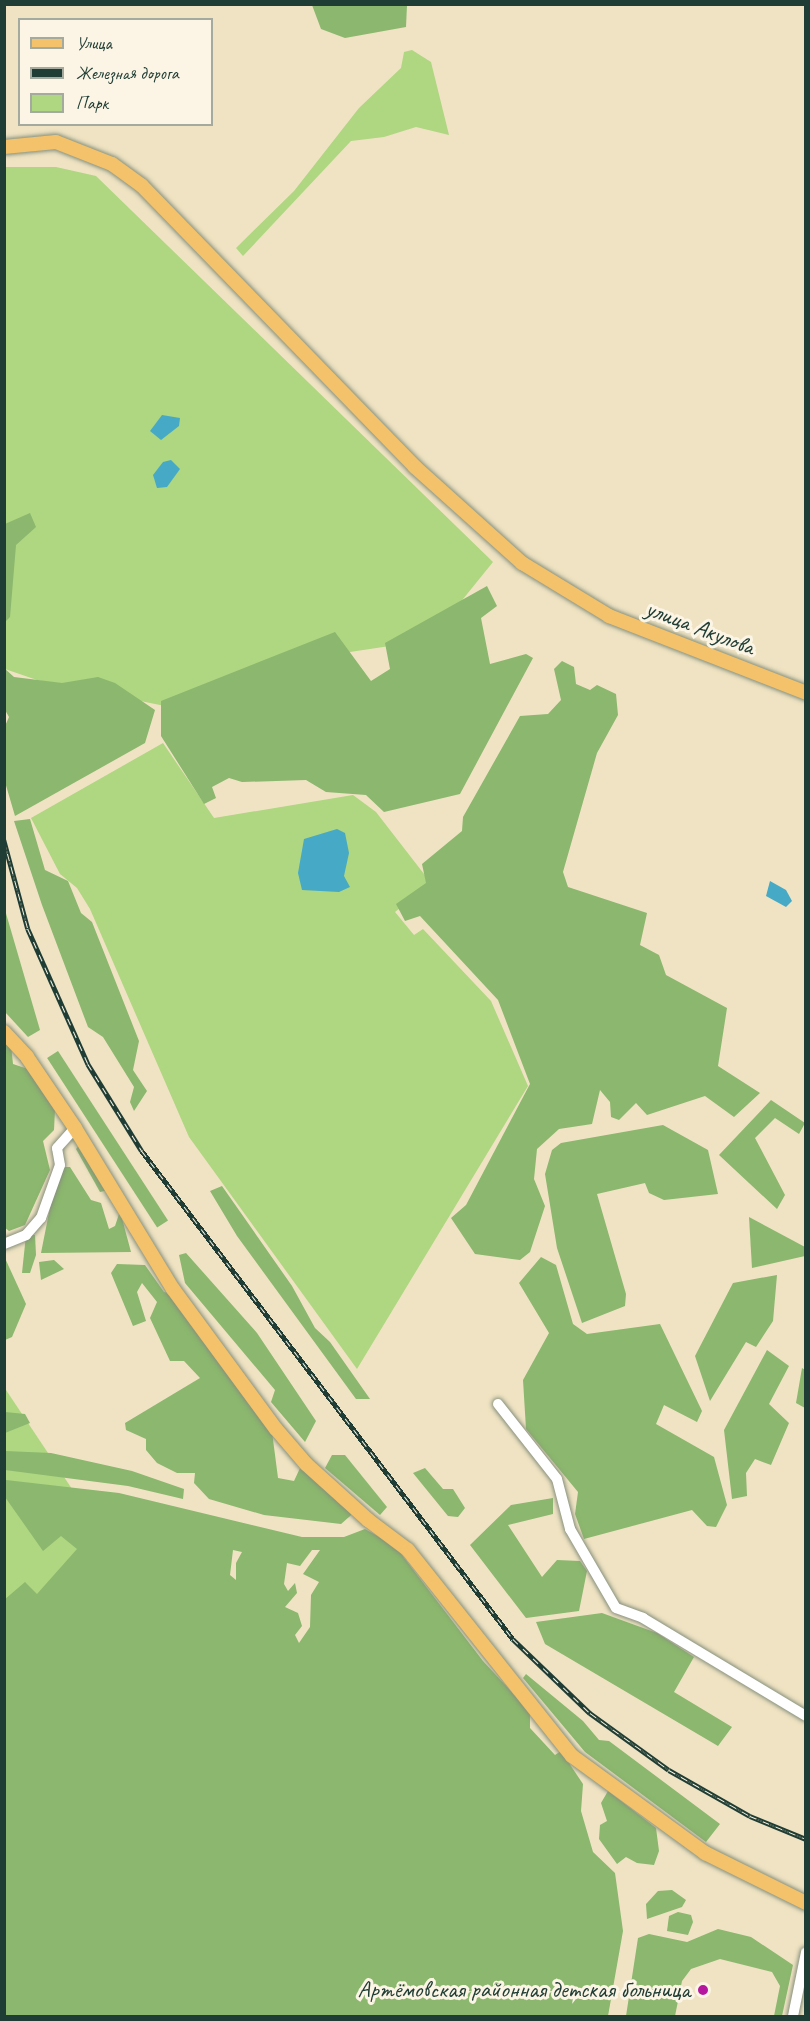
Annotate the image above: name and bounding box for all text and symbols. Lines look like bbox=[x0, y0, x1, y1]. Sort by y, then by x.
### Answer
legend bbox=[18, 18, 213, 126]
text: Улица bbox=[76, 32, 112, 54]
text: Железная дорога bbox=[76, 62, 179, 84]
text: Парк bbox=[76, 92, 108, 114]
street label: улица Акулова bbox=[642, 594, 758, 662]
place label: Артёмовская районная детская больница bbox=[354, 1976, 690, 2004]
marker: Артёмовская районная детская больница bbox=[694, 1981, 712, 1999]

